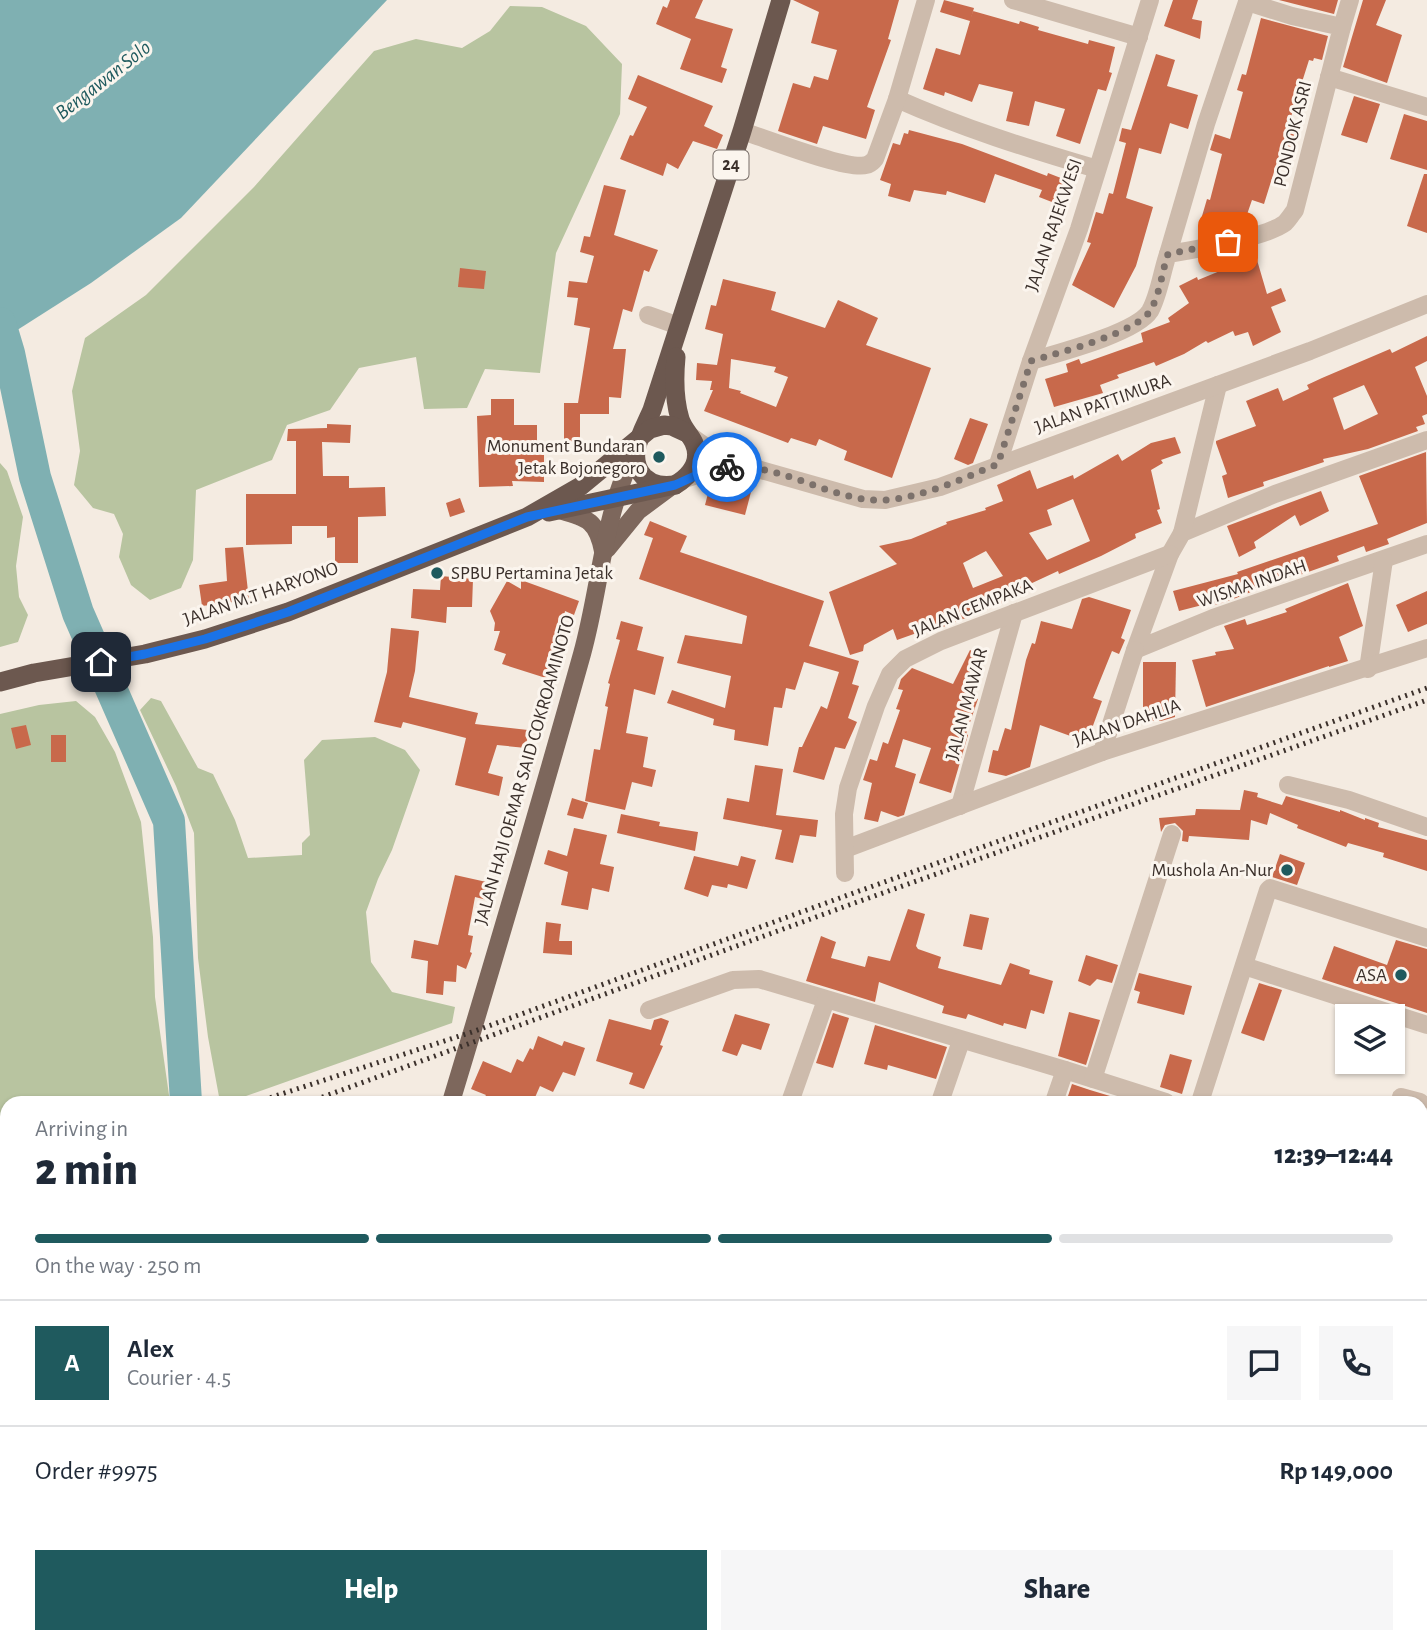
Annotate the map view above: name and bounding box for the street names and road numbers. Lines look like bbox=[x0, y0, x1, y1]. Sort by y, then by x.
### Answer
street label: PONDOK ASRI bbox=[1271, 79, 1315, 189]
road number: 24 bbox=[714, 150, 748, 180]
street label: JALAN RAJEKWESI bbox=[1022, 156, 1086, 294]
street label: JALAN PATTIMURA bbox=[1033, 371, 1173, 437]
street label: WISMA INDAH bbox=[1195, 556, 1309, 612]
street label: JALAN M.T HARYONO bbox=[181, 559, 341, 629]
street label: JALAN CEMPAKA bbox=[910, 575, 1036, 641]
street label: JALAN HAJI OEMAR SAID COKROAMINOTO bbox=[472, 613, 578, 927]
street label: JALAN MAWAR bbox=[943, 646, 991, 762]
street label: JALAN DAHLIA bbox=[1071, 696, 1183, 750]

